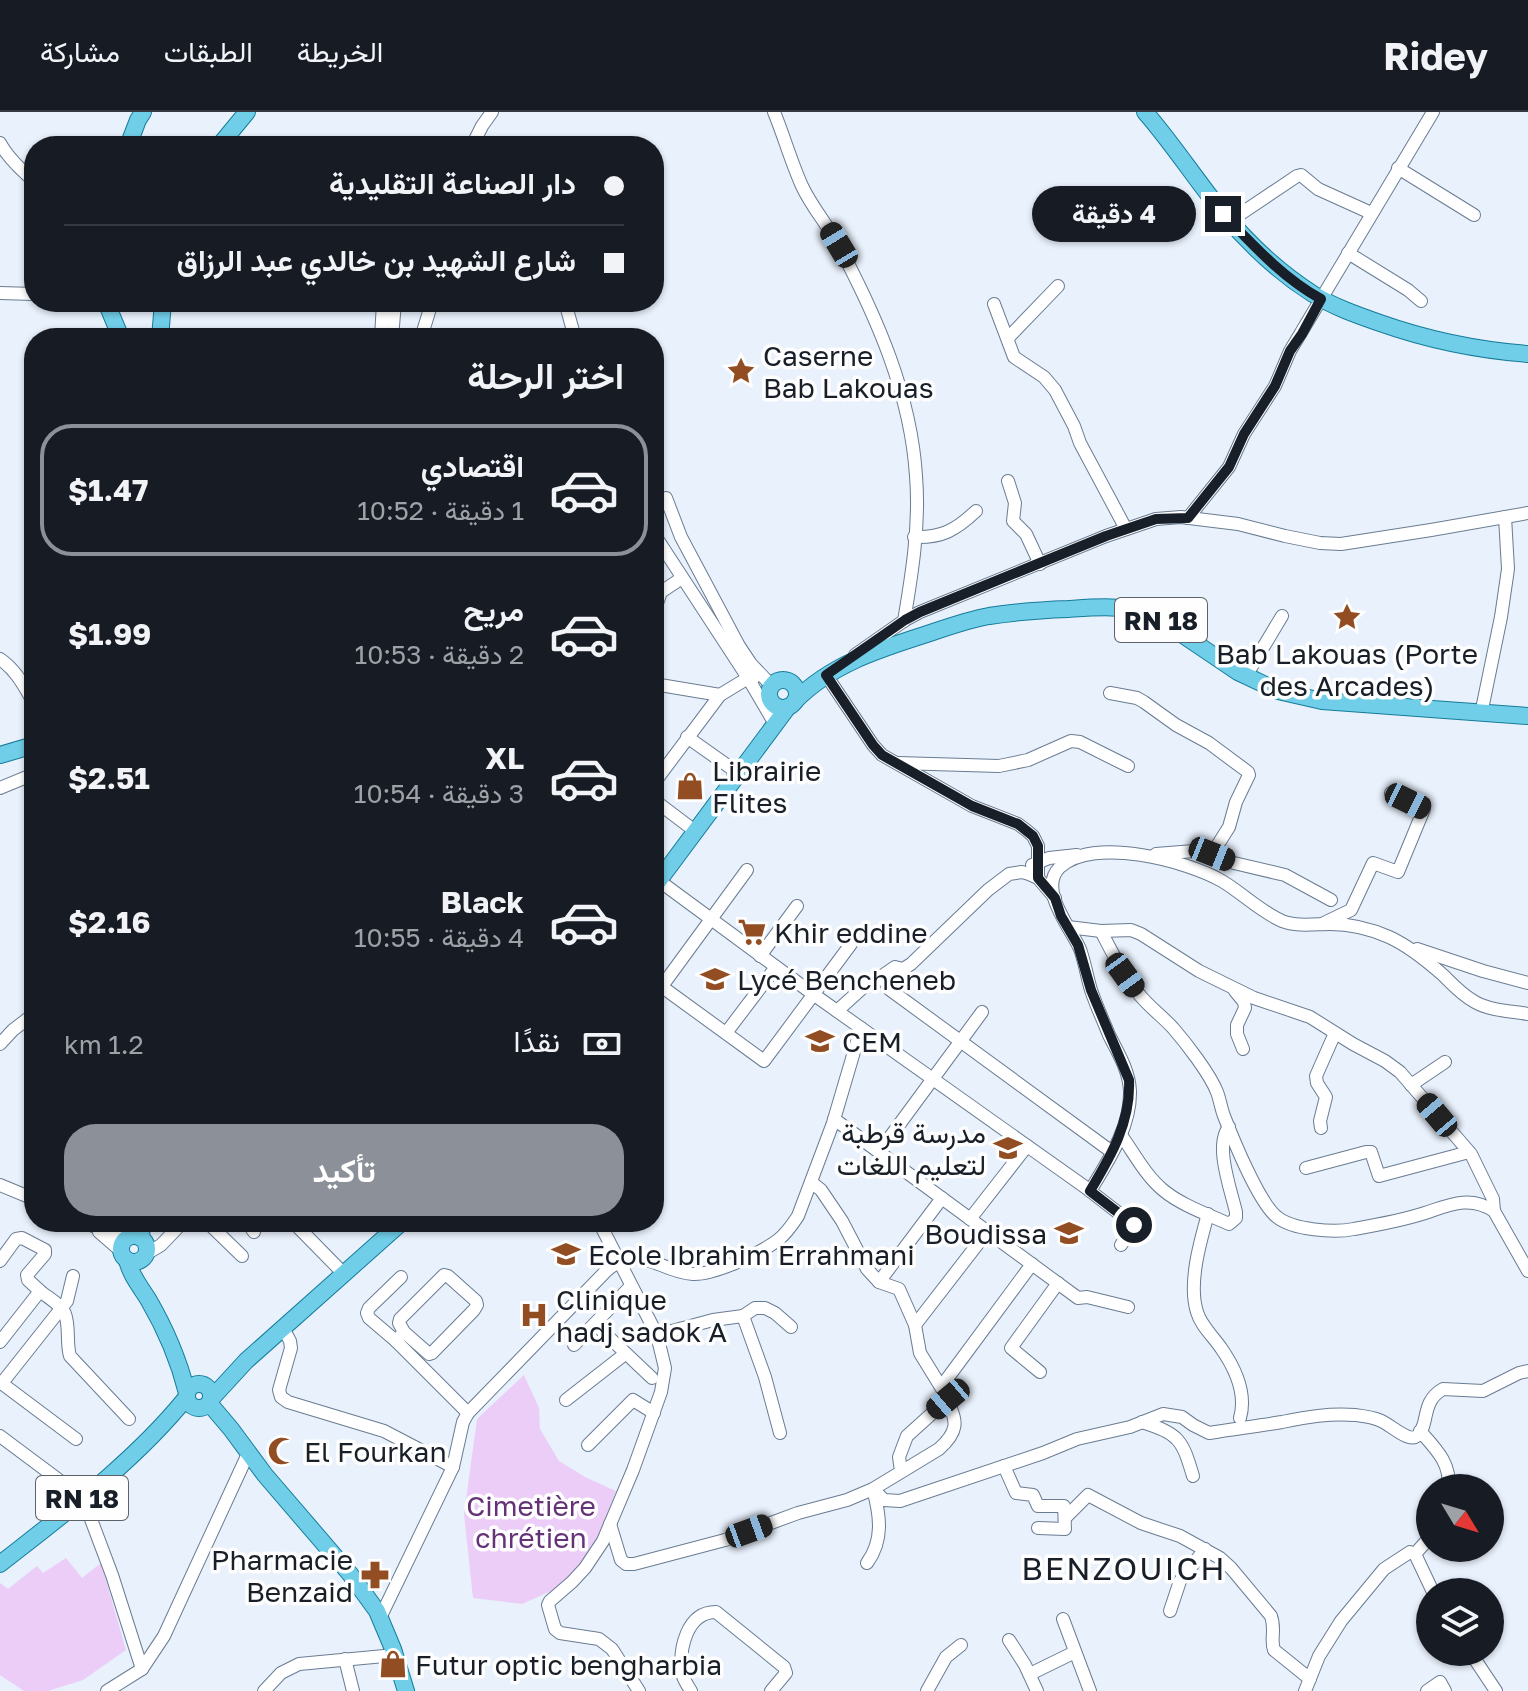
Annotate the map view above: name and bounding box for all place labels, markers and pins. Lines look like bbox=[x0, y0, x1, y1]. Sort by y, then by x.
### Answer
place label: Caserne Bab Lakouas bbox=[763, 339, 934, 404]
place icon: Caserne Bab Lakouas bbox=[726, 356, 756, 386]
place icon: Bab Lakouas (Porte des Arcades) bbox=[1332, 602, 1362, 632]
place label: Bab Lakouas (Porte des Arcades) bbox=[1216, 637, 1478, 702]
place label: Librairie Flites bbox=[712, 754, 821, 819]
shop icon: Librairie Flites bbox=[675, 771, 705, 801]
place label: Khir eddine bbox=[774, 916, 928, 949]
supermarket icon: Khir eddine bbox=[737, 917, 767, 947]
place label: Lycé Bencheneb bbox=[737, 963, 956, 996]
school or university icon: Lycé Bencheneb bbox=[700, 964, 730, 994]
place label: CEM bbox=[842, 1025, 902, 1058]
school or university icon: CEM bbox=[805, 1026, 835, 1056]
place label: مدرسة قرطبة لتعليم اللغات bbox=[837, 1116, 986, 1184]
school or university icon: مدرسة قرطبة لتعليم اللغات bbox=[993, 1133, 1023, 1163]
place label: Boudissa bbox=[924, 1217, 1047, 1250]
school or university icon: Boudissa bbox=[1054, 1218, 1084, 1248]
place label: Ecole Ibrahim Errahmani bbox=[588, 1238, 915, 1271]
school or university icon: Ecole Ibrahim Errahmani bbox=[551, 1239, 581, 1269]
place label: Clinique hadj sadok A bbox=[556, 1283, 727, 1348]
hospital icon: Clinique hadj sadok A bbox=[519, 1300, 549, 1330]
place label: El Fourkan bbox=[304, 1435, 447, 1468]
mosque icon: El Fourkan bbox=[267, 1436, 297, 1466]
place label: Pharmacie Benzaid bbox=[211, 1543, 353, 1608]
pharmacy icon: Pharmacie Benzaid bbox=[360, 1560, 390, 1590]
place label: Futur optic bengharbia bbox=[415, 1648, 722, 1681]
shop icon: Futur optic bengharbia bbox=[378, 1649, 408, 1679]

